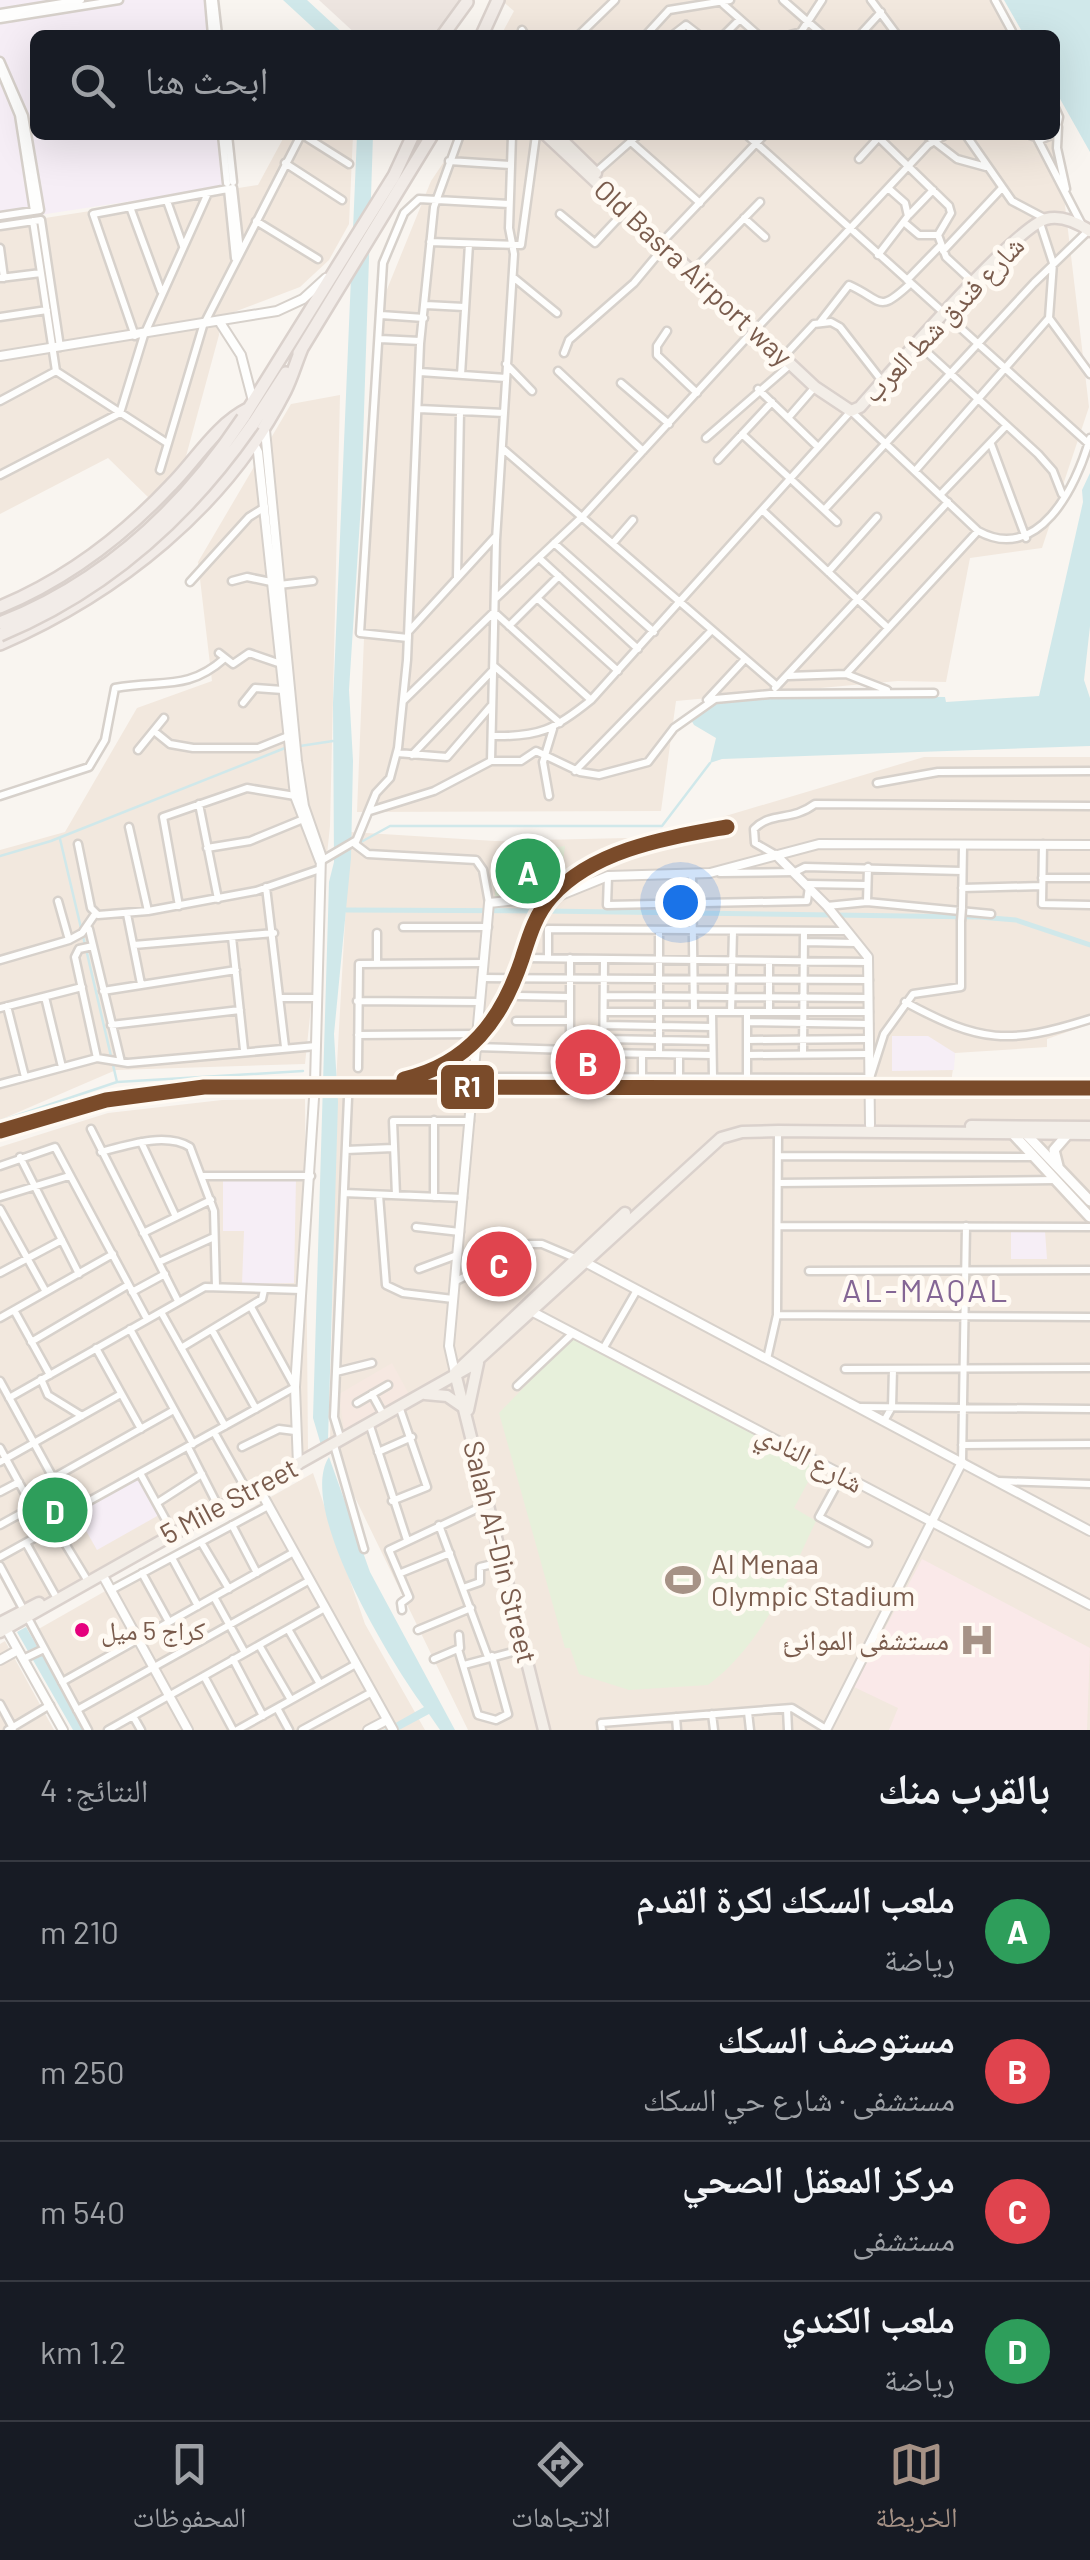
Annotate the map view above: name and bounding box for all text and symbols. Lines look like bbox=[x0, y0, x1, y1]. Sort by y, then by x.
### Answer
search box bbox=[30, 30, 1060, 140]
text: ابحث هنا bbox=[145, 56, 268, 102]
icon: search bbox=[65, 58, 120, 113]
street label: Old Basra Airport way bbox=[588, 172, 800, 373]
street label: شارع فندق شط العرب bbox=[854, 228, 1032, 410]
pin: A bbox=[496, 834, 560, 908]
your location bbox=[655, 877, 706, 928]
pin: B bbox=[556, 1024, 620, 1100]
line badge: R1 bbox=[439, 1063, 496, 1111]
text: R1 bbox=[453, 1069, 481, 1103]
pin: C bbox=[466, 1226, 532, 1302]
district label: AL-MAQAL bbox=[842, 1270, 1010, 1308]
street label: شارع النادي bbox=[748, 1415, 869, 1506]
street label: Salah Al-Din Street bbox=[457, 1437, 545, 1667]
street label: 5 Mile Street bbox=[154, 1450, 303, 1550]
pin: D bbox=[22, 1472, 88, 1548]
place label: Al Menaa Olympic Stadium bbox=[711, 1546, 915, 1612]
sports icon: Al Menaa Olympic Stadium bbox=[664, 1561, 702, 1599]
place label: كراج 5 ميل bbox=[101, 1614, 206, 1647]
marker: كراج 5 ميل bbox=[72, 1620, 92, 1640]
hospital icon: مستشفى الموانئ bbox=[958, 1621, 996, 1659]
place label: مستشفى الموانئ bbox=[782, 1622, 949, 1658]
text: بالقرب منك bbox=[878, 1762, 1050, 1812]
text: النتائج: 4 bbox=[40, 1770, 148, 1808]
text: ملعب السكك لكرة القدم bbox=[636, 1875, 955, 1921]
text: 210 m bbox=[40, 1912, 119, 1950]
text: A bbox=[1007, 1912, 1028, 1950]
text: رياضة bbox=[884, 1939, 955, 1977]
text: مستوصف السكك bbox=[717, 2015, 955, 2061]
text: 250 m bbox=[40, 2052, 125, 2090]
text: B bbox=[1008, 2052, 1027, 2090]
text: مستشفى · شارع حي السكك bbox=[643, 2079, 955, 2117]
text: مركز المعقل الصحي bbox=[682, 2155, 955, 2201]
text: 540 m bbox=[40, 2192, 125, 2230]
text: C bbox=[1008, 2192, 1027, 2230]
text: مستشفى bbox=[852, 2219, 955, 2257]
text: ملعب الكندي bbox=[782, 2295, 955, 2341]
text: 1.2 km bbox=[40, 2332, 126, 2370]
text: D bbox=[1008, 2332, 1027, 2370]
text: رياضة bbox=[884, 2359, 955, 2397]
tab: المحفوظات bbox=[132, 2437, 246, 2545]
tab: الاتجاهات bbox=[511, 2437, 610, 2545]
tab: الخريطة bbox=[875, 2437, 958, 2545]

